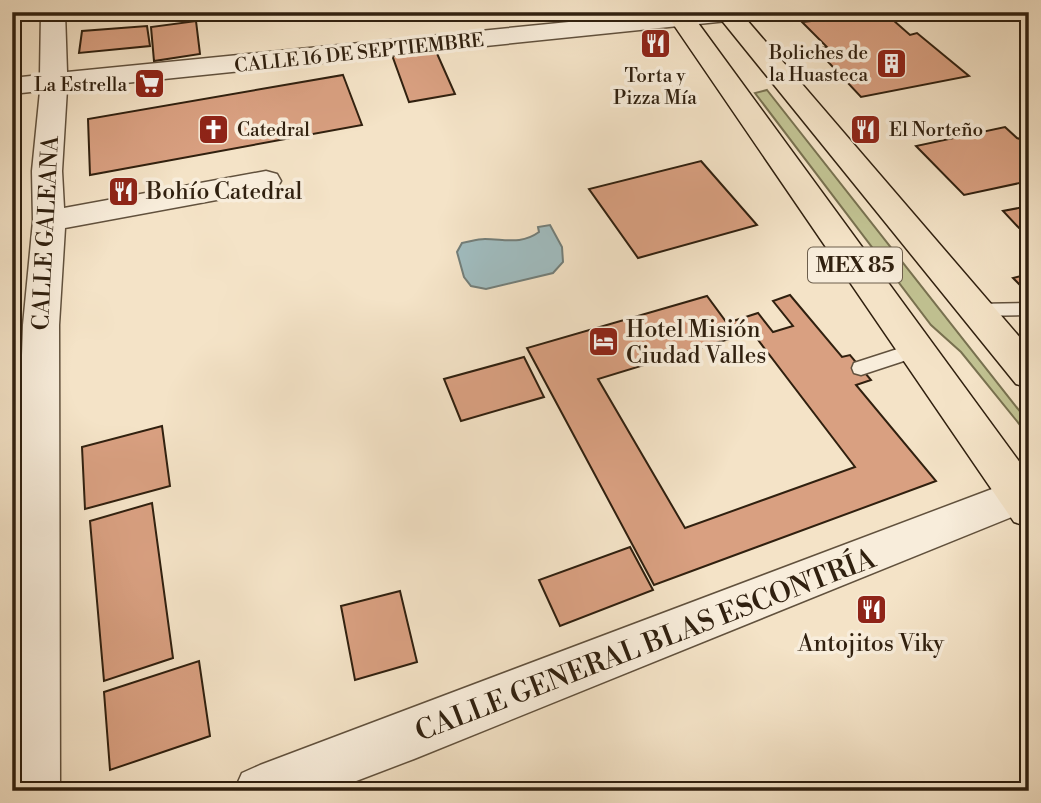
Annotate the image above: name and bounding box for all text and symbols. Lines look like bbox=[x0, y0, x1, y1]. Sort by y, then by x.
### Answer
restaurant icon: Torta y Pizza Mía bbox=[638, 27, 672, 61]
street label: CALLE 16 DE SEPTIEMBRE bbox=[233, 28, 485, 78]
place label: Boliches de la Huasteca bbox=[768, 41, 868, 87]
building icon: Boliches de la Huasteca bbox=[874, 46, 908, 80]
place label: Torta y Pizza Mía bbox=[613, 64, 697, 110]
supermarket icon: La Estrella bbox=[133, 67, 167, 101]
place label: La Estrella bbox=[34, 73, 127, 97]
church icon: Catedral bbox=[197, 112, 231, 146]
restaurant icon: El Norteño bbox=[849, 112, 883, 146]
place label: Catedral bbox=[237, 118, 310, 142]
place label: El Norteño bbox=[889, 118, 983, 142]
street label: CALLE GALEANA bbox=[27, 134, 65, 331]
restaurant icon: Bohío Catedral bbox=[106, 174, 140, 208]
place label: Bohío Catedral bbox=[145, 178, 303, 206]
road number: MEX 85 bbox=[808, 247, 902, 282]
place label: Hotel Misión Ciudad Valles bbox=[626, 316, 766, 370]
hotel icon: Hotel Misión Ciudad Valles bbox=[586, 325, 620, 359]
street label: CALLE GENERAL BLAS ESCONTRÍA bbox=[410, 539, 881, 750]
restaurant icon: Antojitos Viky bbox=[854, 592, 888, 626]
place label: Antojitos Viky bbox=[797, 630, 945, 658]

